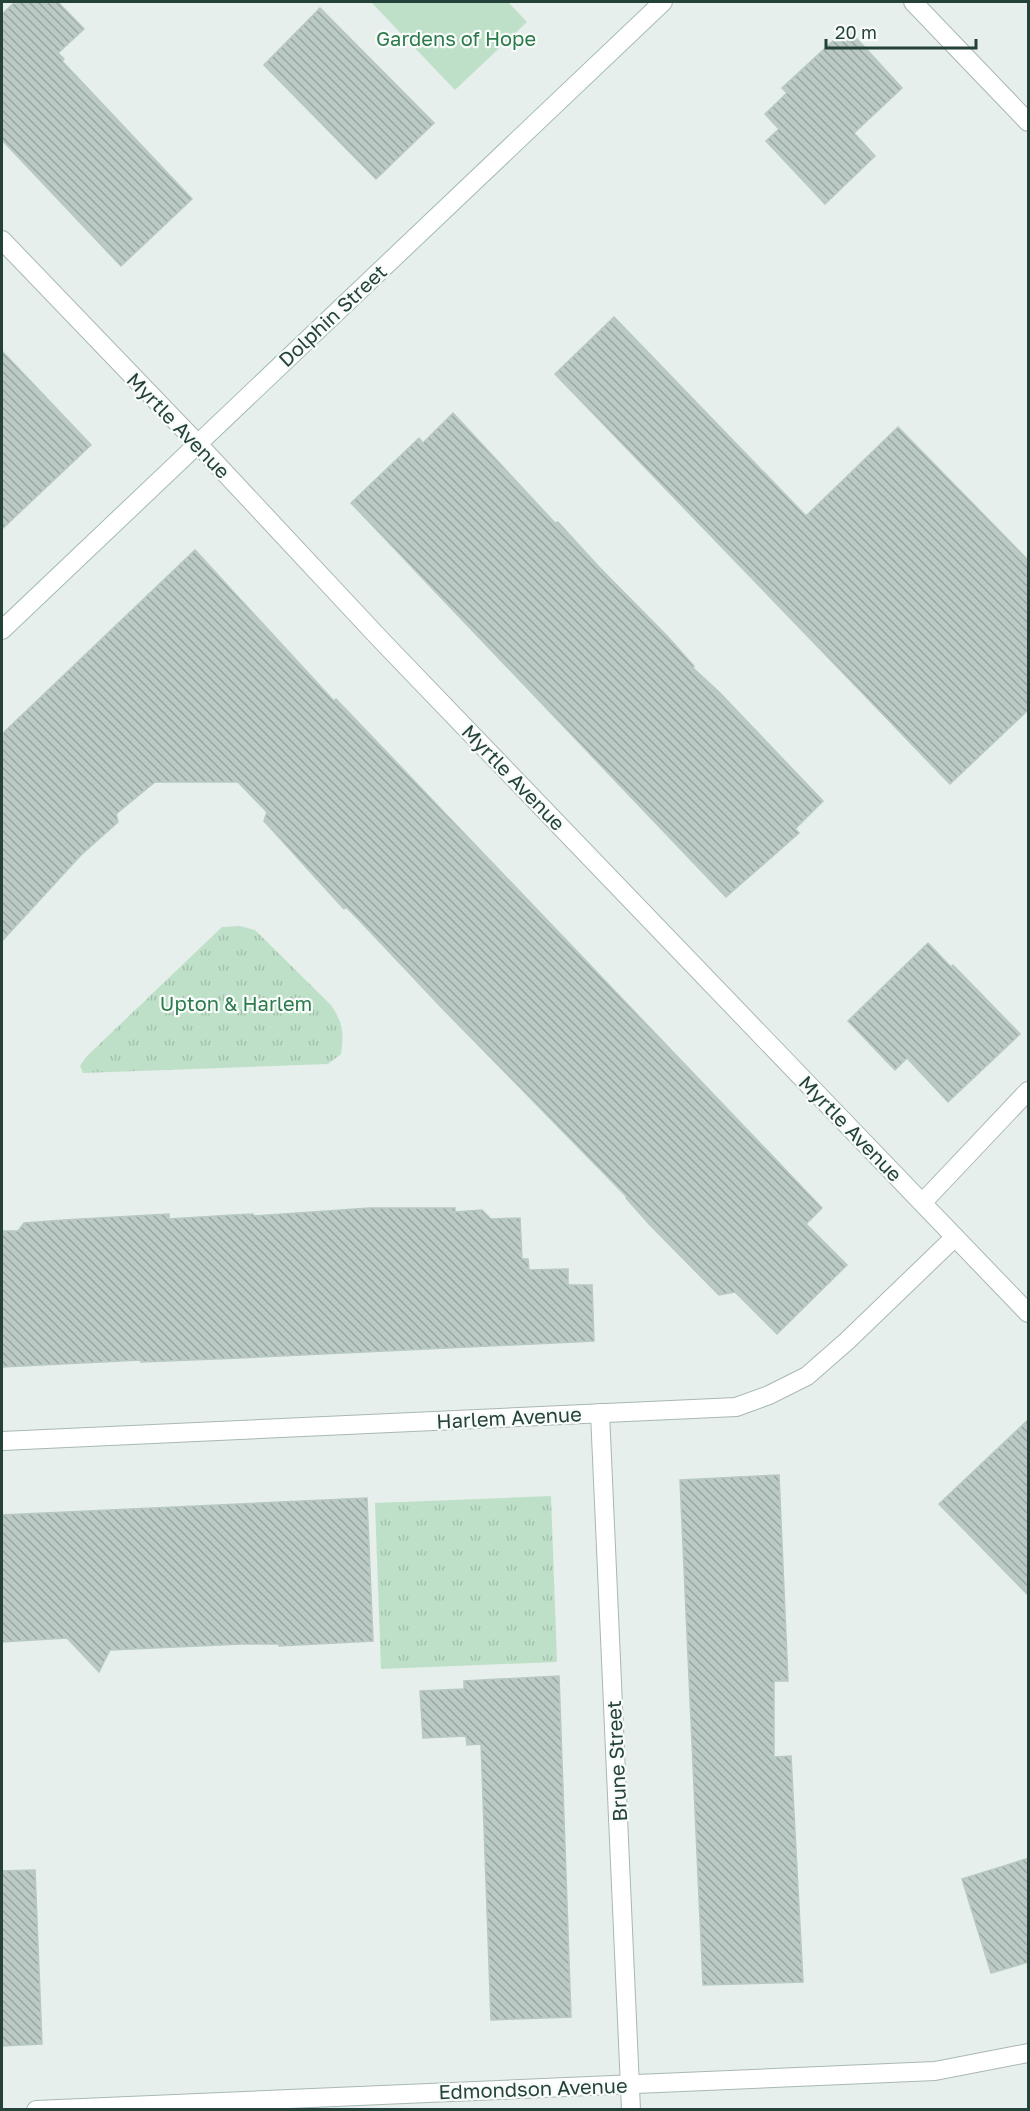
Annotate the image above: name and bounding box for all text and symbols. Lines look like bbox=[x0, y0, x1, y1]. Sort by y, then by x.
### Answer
scale bar bbox=[826, 12, 976, 50]
text: 20 m bbox=[835, 21, 877, 43]
park label: Gardens of Hope bbox=[376, 26, 536, 50]
street label: Dolphin Street bbox=[273, 259, 391, 371]
street label: Myrtle Avenue bbox=[122, 367, 236, 483]
street label: Myrtle Avenue bbox=[457, 719, 571, 835]
park label: Upton & Harlem bbox=[160, 991, 312, 1015]
street label: Myrtle Avenue bbox=[794, 1070, 908, 1186]
street label: Harlem Avenue bbox=[436, 1401, 582, 1433]
street label: Brune Street bbox=[601, 1700, 631, 1822]
street label: Edmondson Avenue bbox=[438, 2073, 628, 2103]

